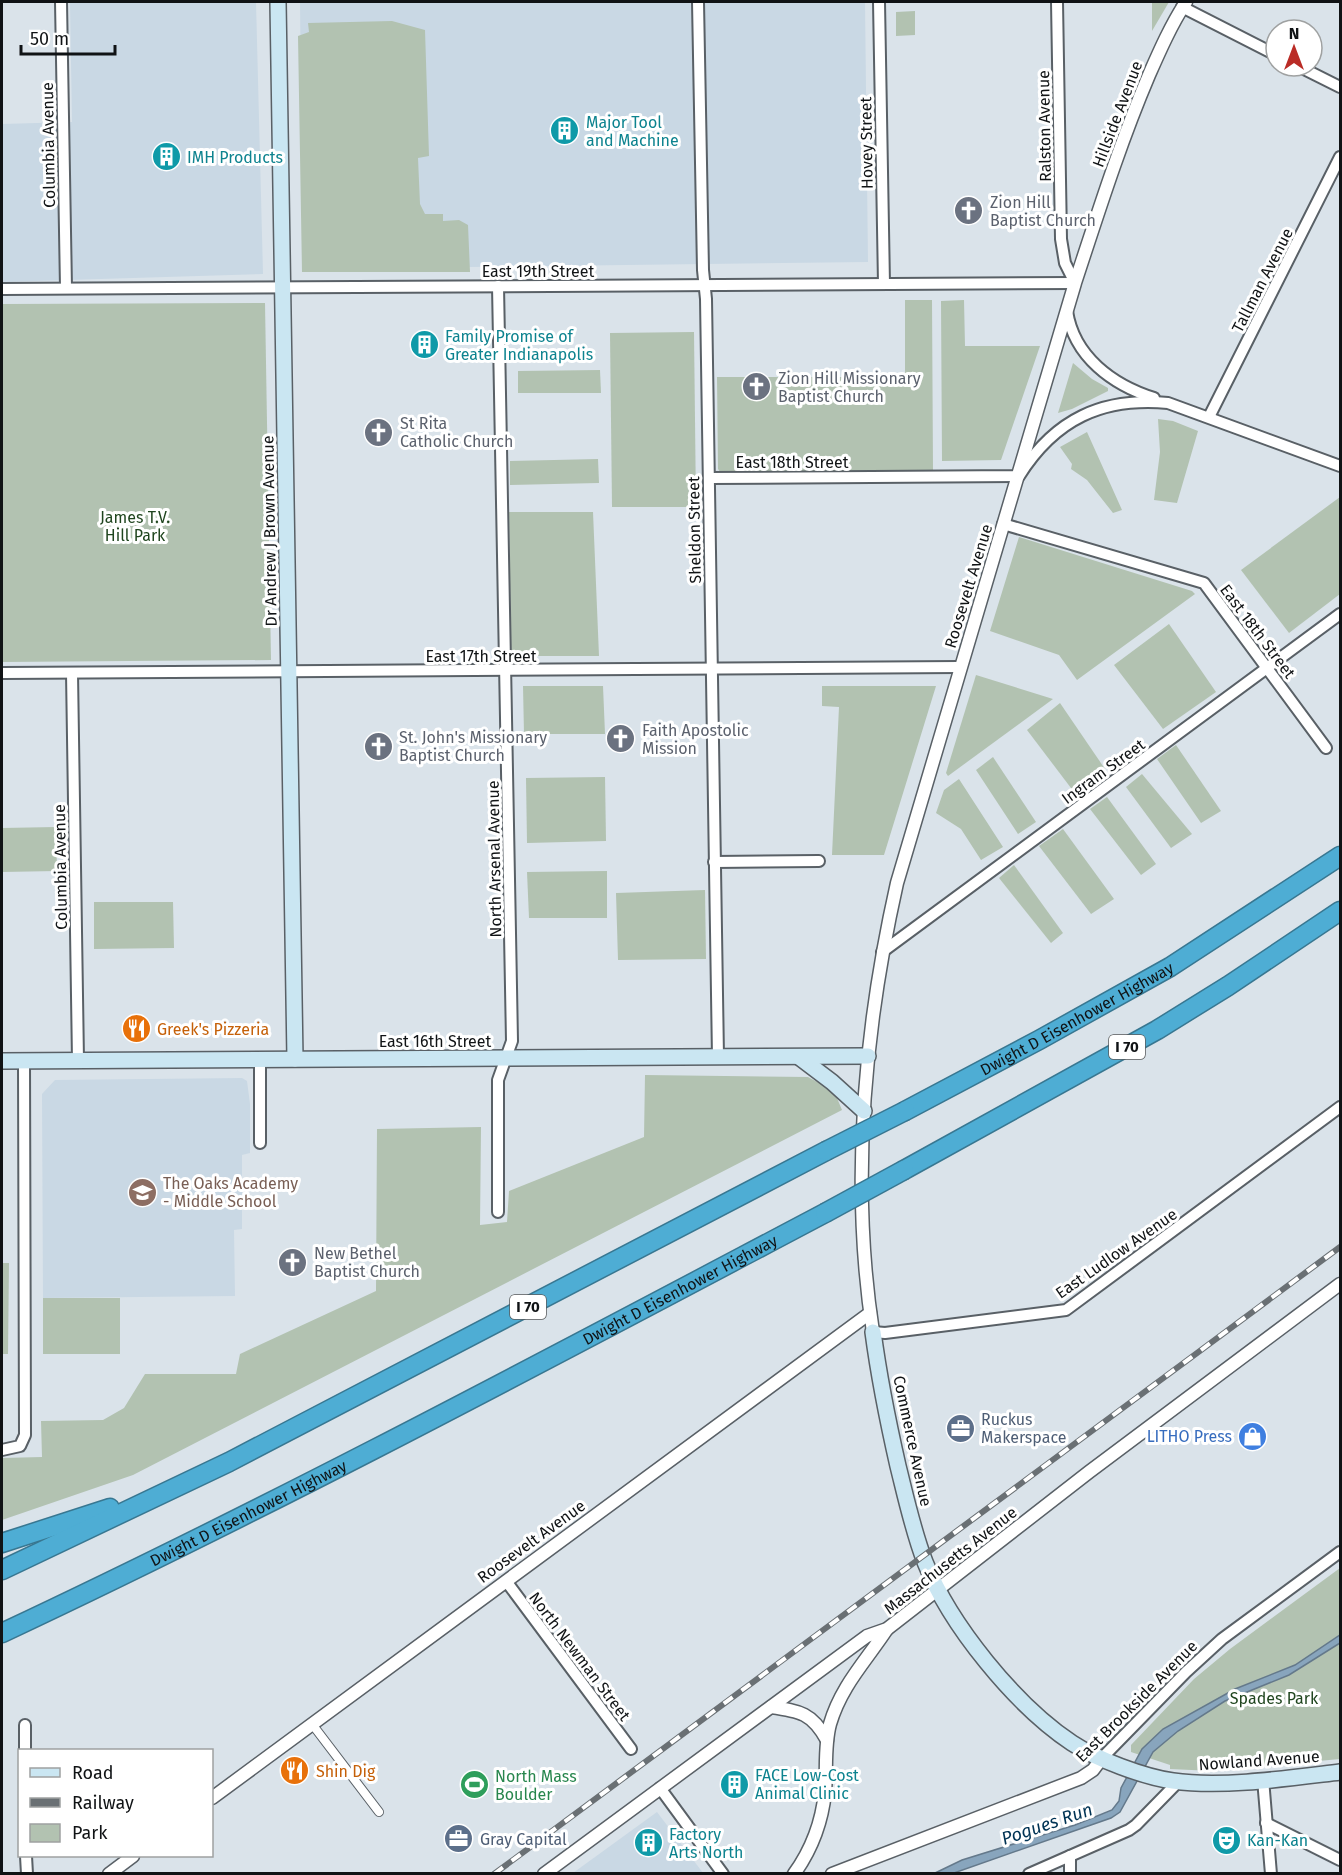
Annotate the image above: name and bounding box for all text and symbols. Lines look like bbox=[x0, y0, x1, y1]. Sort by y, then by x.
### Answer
scale bar bbox=[21, 18, 116, 56]
north arrow bbox=[1264, 18, 1324, 78]
text: N bbox=[1289, 24, 1299, 43]
text: 50 m bbox=[30, 28, 69, 50]
street label: Hillside Avenue bbox=[1088, 58, 1146, 170]
street label: Ralston Avenue bbox=[1034, 70, 1055, 182]
street label: Columbia Avenue bbox=[38, 82, 59, 208]
street label: Hovey Street bbox=[856, 97, 877, 189]
place label: Major Tool and Machine bbox=[586, 113, 679, 150]
building icon: Major Tool and Machine bbox=[549, 115, 581, 147]
building icon: IMH Products bbox=[150, 141, 182, 173]
place label: IMH Products bbox=[187, 148, 283, 167]
place label: Zion Hill Baptist Church bbox=[990, 193, 1096, 230]
church icon: Zion Hill Baptist Church bbox=[953, 195, 985, 227]
street label: Tallman Avenue bbox=[1228, 225, 1297, 336]
street label: East 19th Street bbox=[482, 262, 594, 281]
place label: Family Promise of Greater Indianapolis bbox=[445, 327, 593, 364]
building icon: Family Promise of Greater Indianapolis bbox=[408, 329, 440, 361]
place label: Zion Hill Missionary Baptist Church bbox=[778, 369, 921, 406]
church icon: Zion Hill Missionary Baptist Church bbox=[741, 371, 773, 403]
place label: St Rita Catholic Church bbox=[400, 414, 513, 451]
church icon: St Rita Catholic Church bbox=[363, 416, 395, 448]
street label: Dr Andrew J Brown Avenue bbox=[258, 435, 281, 627]
street label: East 18th Street bbox=[736, 453, 849, 472]
street label: Sheldon Street bbox=[684, 476, 705, 584]
park label: James T.V. Hill Park bbox=[100, 508, 170, 545]
street label: Roosevelt Avenue bbox=[941, 522, 996, 650]
street label: East 18th Street bbox=[1216, 580, 1299, 682]
street label: East 17th Street bbox=[425, 647, 537, 666]
place label: Faith Apostolic Mission bbox=[642, 721, 749, 758]
church icon: Faith Apostolic Mission bbox=[605, 723, 637, 755]
place label: St. John's Missionary Baptist Church bbox=[399, 728, 547, 765]
church icon: St. John's Missionary Baptist Church bbox=[362, 730, 394, 762]
street label: Ingram Street bbox=[1058, 735, 1149, 808]
street label: North Arsenal Avenue bbox=[484, 780, 505, 938]
street label: Columbia Avenue bbox=[50, 804, 71, 930]
street label: Dwight D Eisenhower Highway bbox=[977, 958, 1177, 1079]
restaurant icon: Greek's Pizzeria bbox=[120, 1013, 152, 1045]
place label: Greek's Pizzeria bbox=[157, 1020, 269, 1039]
street label: East 16th Street bbox=[379, 1032, 492, 1051]
road number: I 70 bbox=[1109, 1035, 1145, 1059]
place label: The Oaks Academy - Middle School bbox=[163, 1174, 298, 1211]
school or university icon: The Oaks Academy - Middle School bbox=[126, 1176, 158, 1208]
street label: East Ludlow Avenue bbox=[1052, 1204, 1181, 1302]
street label: Dwight D Eisenhower Highway bbox=[580, 1231, 781, 1349]
place label: New Bethel Baptist Church bbox=[314, 1244, 420, 1281]
church icon: New Bethel Baptist Church bbox=[277, 1246, 309, 1278]
road number: I 70 bbox=[510, 1295, 546, 1319]
street label: Commerce Avenue bbox=[889, 1374, 936, 1508]
place label: Ruckus Makerspace bbox=[981, 1410, 1066, 1447]
office icon: Ruckus Makerspace bbox=[944, 1412, 976, 1444]
shop icon: LITHO Press bbox=[1237, 1420, 1269, 1452]
place label: LITHO Press bbox=[1147, 1427, 1232, 1446]
street label: Dwight D Eisenhower Highway bbox=[147, 1456, 350, 1570]
street label: Roosevelt Avenue bbox=[474, 1496, 589, 1587]
street label: Massachusetts Avenue bbox=[880, 1503, 1020, 1618]
street label: North Newman Street bbox=[525, 1588, 634, 1725]
street label: East Brookside Avenue bbox=[1072, 1637, 1201, 1766]
park label: Spades Park bbox=[1230, 1689, 1319, 1708]
street label: Nowland Avenue bbox=[1198, 1747, 1320, 1774]
legend bbox=[18, 1749, 213, 1857]
restaurant icon: Shin Dig bbox=[279, 1755, 311, 1787]
text: Road bbox=[72, 1762, 114, 1784]
place label: Shin Dig bbox=[316, 1762, 376, 1781]
place label: FACE Low-Cost Animal Clinic bbox=[755, 1766, 859, 1803]
place label: North Mass Boulder bbox=[495, 1767, 577, 1804]
building icon: FACE Low-Cost Animal Clinic bbox=[718, 1768, 750, 1800]
sports icon: North Mass Boulder bbox=[458, 1769, 490, 1801]
text: Railway bbox=[72, 1792, 134, 1814]
water label: Pogues Run bbox=[999, 1798, 1095, 1850]
text: Park bbox=[72, 1822, 108, 1844]
office icon: Gray Capital bbox=[443, 1823, 475, 1855]
theatre icon: Kan-Kan bbox=[1210, 1824, 1242, 1856]
place label: Factory Arts North bbox=[669, 1825, 743, 1862]
building icon: Factory Arts North bbox=[632, 1827, 664, 1859]
place label: Gray Capital bbox=[480, 1830, 567, 1849]
place label: Kan-Kan bbox=[1247, 1831, 1308, 1850]

